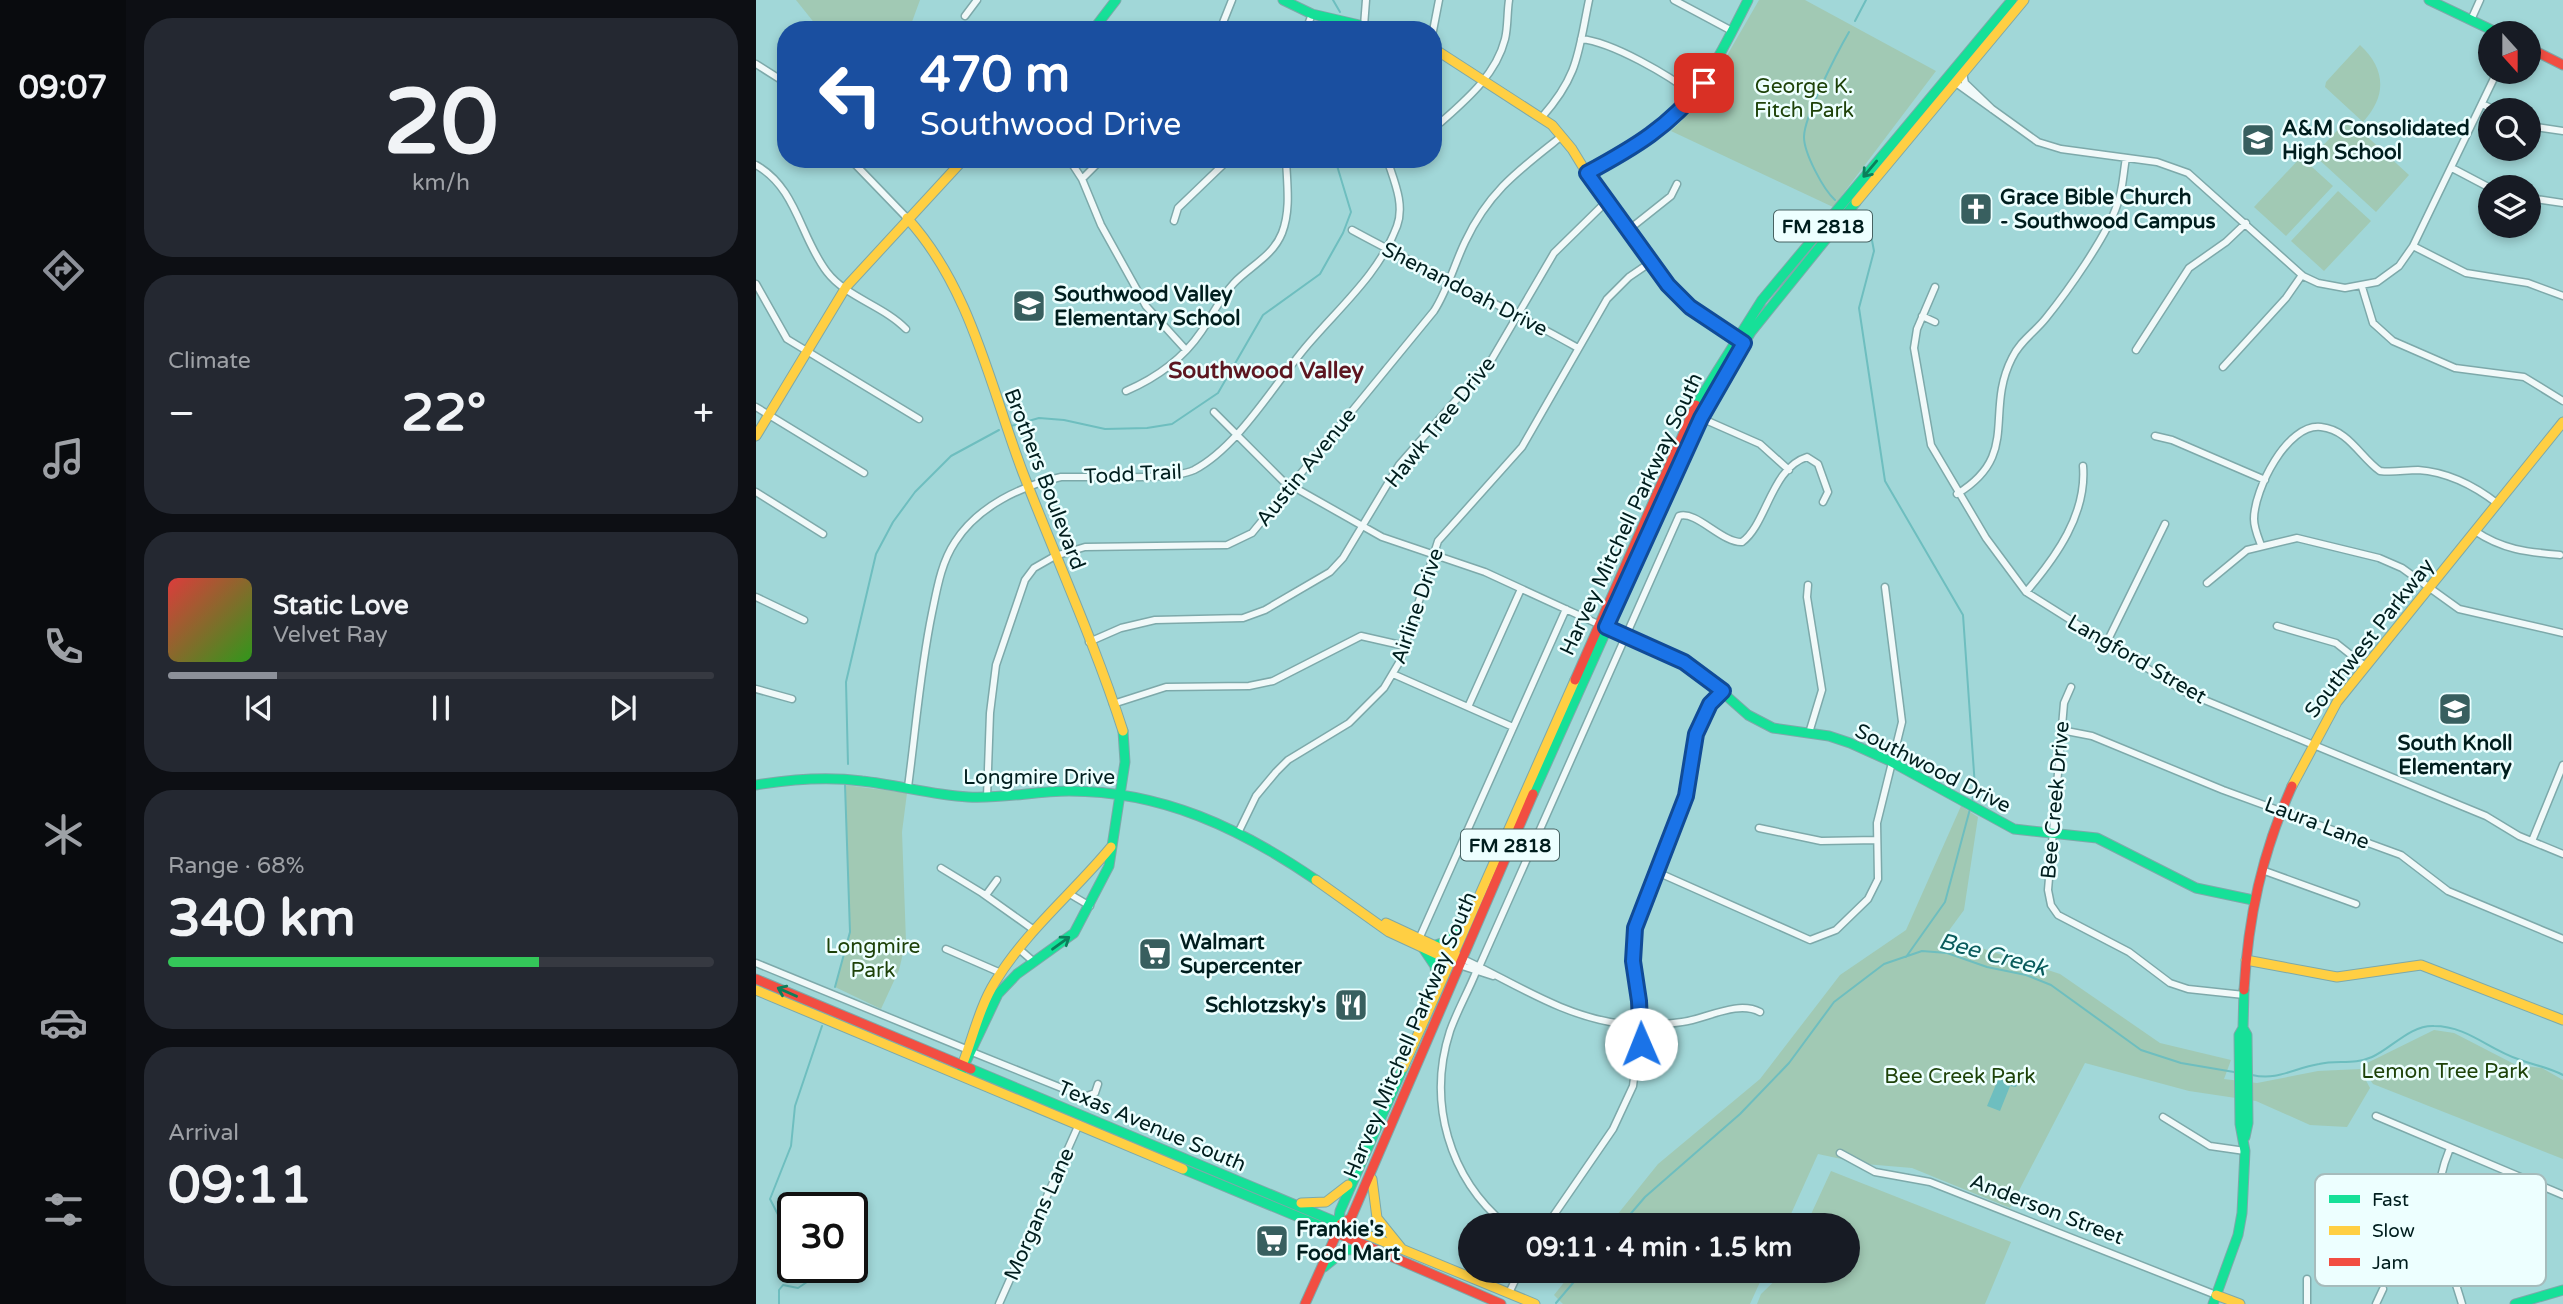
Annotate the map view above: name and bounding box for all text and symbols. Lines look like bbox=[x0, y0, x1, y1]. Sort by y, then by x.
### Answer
north arrow bbox=[2478, 21, 2541, 84]
map controls bbox=[2478, 21, 2541, 238]
text: 470 m bbox=[920, 46, 1070, 105]
icon: left bbox=[805, 49, 896, 140]
pin bbox=[1674, 53, 1734, 113]
icon: arrive bbox=[1685, 64, 1723, 102]
text: 20 bbox=[384, 68, 498, 178]
text: 09:07 bbox=[19, 69, 107, 107]
park label: George K. Fitch Park bbox=[1754, 74, 1854, 123]
button: search bbox=[2478, 98, 2541, 161]
text: Southwood Drive bbox=[920, 106, 1181, 144]
place label: A&M Consolidated High School bbox=[2282, 116, 2470, 165]
school or university icon: A&M Consolidated High School bbox=[2239, 121, 2277, 159]
one-way arrow bbox=[1862, 160, 1878, 178]
text: km/h bbox=[412, 169, 470, 197]
button: layers bbox=[2478, 175, 2541, 238]
place label: Grace Bible Church - Southwood Campus bbox=[2000, 185, 2216, 234]
church icon: Grace Bible Church - Southwood Campus bbox=[1957, 190, 1995, 228]
road number: FM 2818 bbox=[1774, 210, 1872, 242]
street label: Shenandoah Drive bbox=[1378, 237, 1552, 342]
icon: directions bbox=[39, 246, 88, 295]
place label: Southwood Valley Elementary School bbox=[1054, 282, 1241, 331]
school or university icon: Southwood Valley Elementary School bbox=[1010, 287, 1048, 325]
text: Climate bbox=[168, 347, 251, 375]
street label: Hawk Tree Drive bbox=[1380, 352, 1501, 493]
district label: Southwood Valley bbox=[1168, 357, 1364, 385]
street label: Harvey Mitchell Parkway South bbox=[1555, 369, 1708, 660]
text: 22° bbox=[401, 382, 486, 445]
street label: Brothers Boulevard bbox=[998, 385, 1091, 573]
text: − bbox=[168, 391, 195, 437]
text: + bbox=[693, 391, 714, 437]
street label: Austin Avenue bbox=[1251, 403, 1362, 531]
icon: music bbox=[39, 434, 88, 483]
street label: Todd Trail bbox=[1083, 459, 1183, 490]
street label: Airline Drive bbox=[1386, 545, 1449, 667]
street label: Southwest Parkway bbox=[2299, 554, 2439, 723]
text: Static Love bbox=[273, 590, 409, 621]
street label: Langford Street bbox=[2063, 609, 2211, 709]
text: Velvet Ray bbox=[273, 621, 388, 649]
icon: phone bbox=[39, 622, 88, 671]
icon: previous bbox=[240, 689, 278, 727]
icon: pause bbox=[422, 689, 460, 727]
icon: next bbox=[604, 689, 642, 727]
school or university icon: South Knoll Elementary bbox=[2436, 690, 2474, 728]
street label: Southwood Drive bbox=[1851, 718, 2015, 819]
street label: Bee Creek Drive bbox=[2036, 720, 2075, 880]
place label: South Knoll Elementary bbox=[2398, 731, 2512, 780]
street label: Longmire Drive bbox=[963, 765, 1115, 790]
street label: Laura Lane bbox=[2261, 792, 2373, 855]
icon: climate bbox=[39, 810, 88, 859]
road number: FM 2818 bbox=[1461, 830, 1559, 860]
text: Range · 68% bbox=[168, 852, 304, 880]
text: 340 km bbox=[168, 887, 356, 950]
street label: Harvey Mitchell Parkway South bbox=[1339, 888, 1482, 1182]
water label: Bee Creek bbox=[1936, 927, 2051, 983]
place label: Walmart Supercenter bbox=[1180, 930, 1303, 979]
park label: Longmire Park bbox=[825, 934, 921, 983]
supermarket icon: Walmart Supercenter bbox=[1136, 935, 1174, 973]
one-way arrow bbox=[1052, 936, 1071, 951]
one-way arrow bbox=[777, 985, 798, 998]
restaurant icon: Schlotzsky's bbox=[1332, 986, 1370, 1024]
place label: Schlotzsky's bbox=[1205, 993, 1326, 1018]
icon: car bbox=[39, 998, 88, 1047]
position arrow bbox=[1604, 1007, 1678, 1081]
park label: Lemon Tree Park bbox=[2361, 1059, 2529, 1084]
park label: Bee Creek Park bbox=[1884, 1064, 2036, 1089]
street label: Texas Avenue South bbox=[1054, 1076, 1250, 1177]
text: Arrival bbox=[168, 1119, 239, 1147]
street label: Morgans Lane bbox=[999, 1144, 1080, 1284]
text: 09:11 bbox=[168, 1154, 312, 1217]
street label: Anderson Street bbox=[1966, 1169, 2127, 1250]
legend bbox=[2315, 1174, 2546, 1286]
icon: filters bbox=[39, 1185, 88, 1234]
text: Fast bbox=[2372, 1189, 2409, 1211]
speed limit sign: 30 bbox=[777, 1192, 868, 1283]
place label: Frankie's Food Mart bbox=[1296, 1217, 1400, 1266]
text: Slow bbox=[2372, 1220, 2415, 1242]
supermarket icon: Frankie's Food Mart bbox=[1253, 1222, 1291, 1260]
text: 09:11 · 4 min · 1.5 km bbox=[1526, 1232, 1792, 1263]
text: Jam bbox=[2372, 1252, 2409, 1274]

